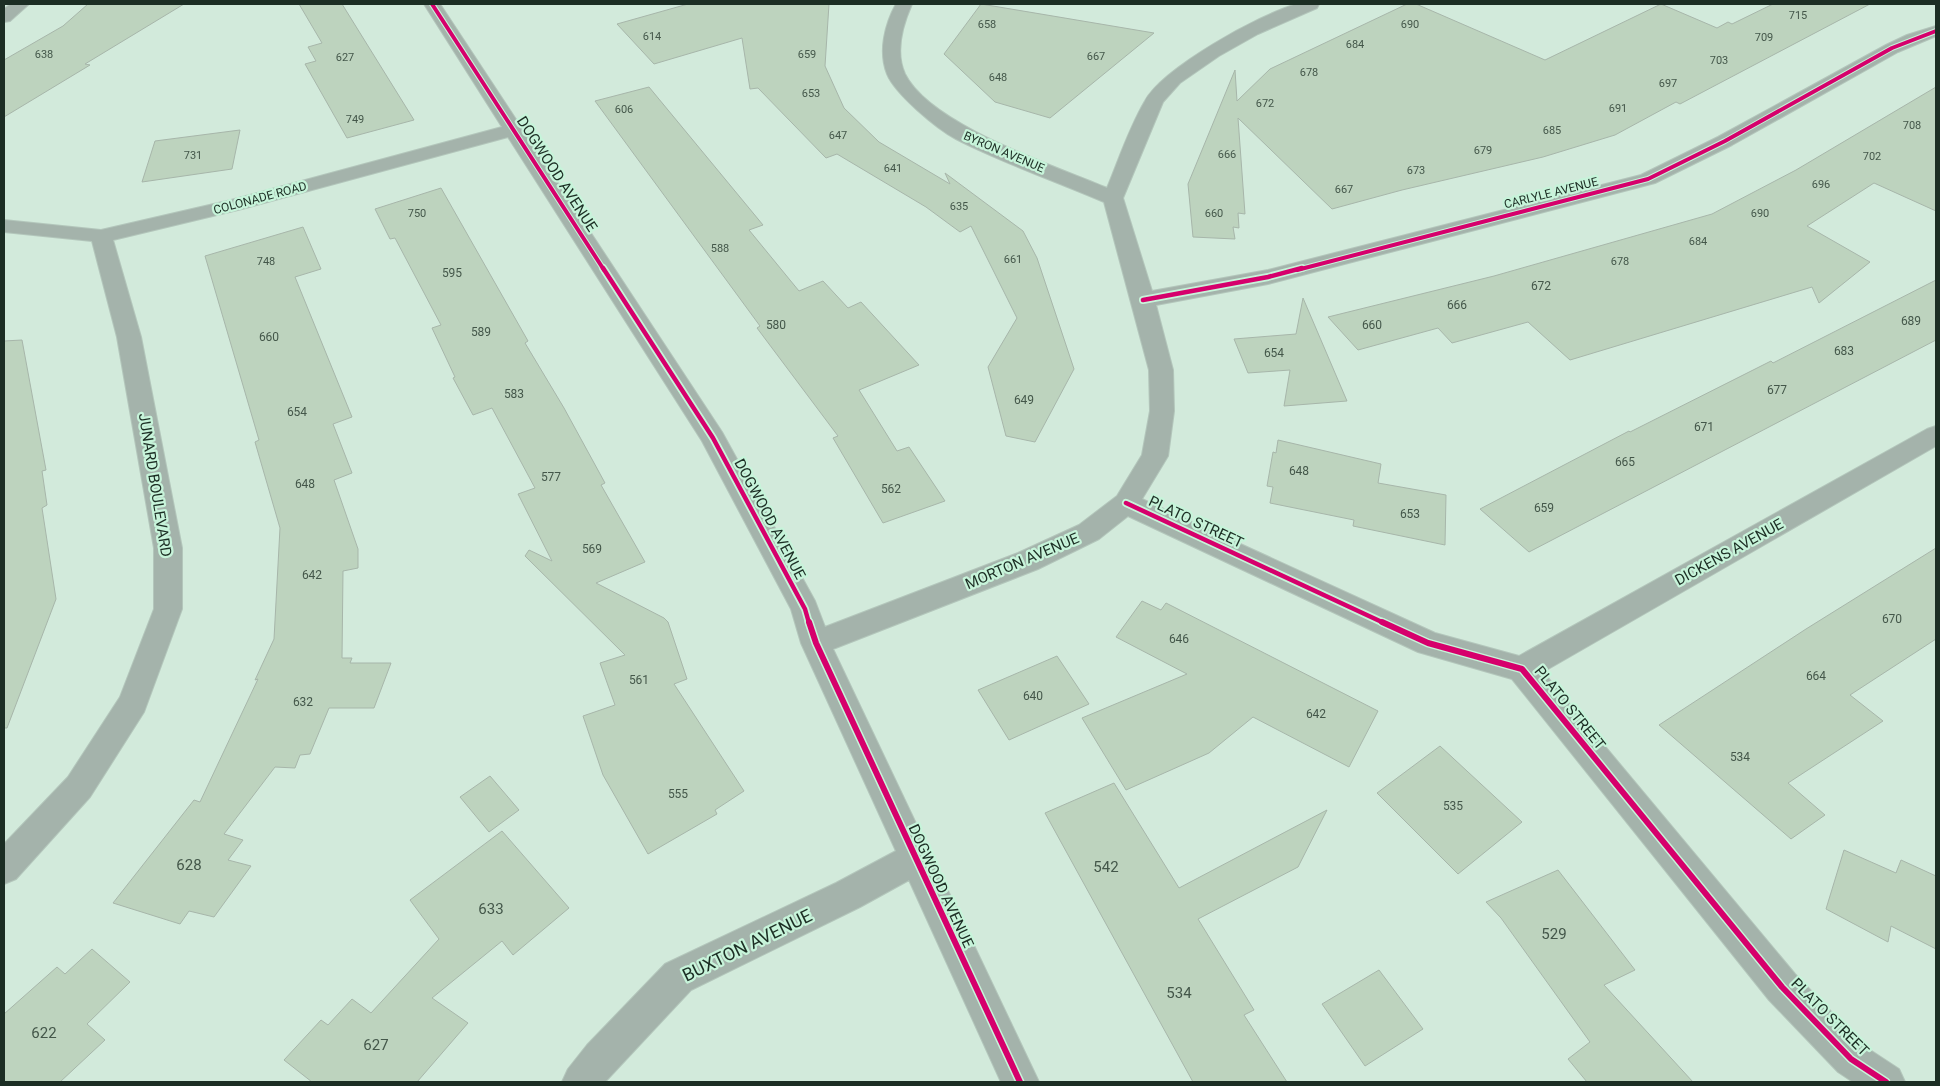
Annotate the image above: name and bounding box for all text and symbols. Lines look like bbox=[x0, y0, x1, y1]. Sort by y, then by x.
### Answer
house number: 715 bbox=[1789, 9, 1807, 22]
house number: 658 bbox=[978, 18, 996, 31]
house number: 690 bbox=[1401, 18, 1419, 31]
house number: 614 bbox=[643, 30, 661, 43]
house number: 709 bbox=[1755, 31, 1773, 44]
house number: 684 bbox=[1346, 38, 1364, 51]
house number: 638 bbox=[35, 48, 53, 61]
house number: 659 bbox=[798, 48, 816, 61]
house number: 667 bbox=[1087, 50, 1105, 63]
house number: 627 bbox=[336, 51, 354, 64]
house number: 703 bbox=[1710, 54, 1728, 67]
house number: 678 bbox=[1300, 66, 1318, 79]
house number: 648 bbox=[989, 71, 1007, 84]
house number: 697 bbox=[1659, 77, 1677, 90]
house number: 653 bbox=[802, 87, 820, 100]
house number: 672 bbox=[1256, 97, 1274, 110]
house number: 691 bbox=[1609, 102, 1627, 115]
house number: 606 bbox=[615, 103, 633, 116]
house number: 749 bbox=[346, 113, 364, 126]
street label: DOGWOOD AVENUE bbox=[513, 113, 601, 236]
house number: 708 bbox=[1903, 119, 1921, 132]
house number: 685 bbox=[1543, 124, 1561, 137]
house number: 647 bbox=[829, 129, 847, 142]
street label: BYRON AVENUE bbox=[961, 129, 1047, 175]
house number: 679 bbox=[1474, 144, 1492, 157]
house number: 666 bbox=[1218, 148, 1236, 161]
house number: 731 bbox=[184, 149, 202, 162]
house number: 702 bbox=[1863, 150, 1881, 163]
house number: 641 bbox=[884, 162, 902, 175]
house number: 673 bbox=[1407, 164, 1425, 177]
street label: CARLYLE AVENUE bbox=[1502, 174, 1600, 211]
house number: 696 bbox=[1812, 178, 1830, 191]
street label: COLONADE ROAD bbox=[212, 179, 308, 217]
house number: 667 bbox=[1335, 183, 1353, 196]
house number: 635 bbox=[950, 200, 968, 213]
house number: 750 bbox=[408, 207, 426, 220]
house number: 660 bbox=[1205, 207, 1223, 220]
house number: 690 bbox=[1751, 207, 1769, 220]
house number: 684 bbox=[1689, 235, 1707, 248]
house number: 588 bbox=[711, 242, 729, 255]
house number: 661 bbox=[1004, 253, 1022, 266]
house number: 748 bbox=[257, 255, 275, 268]
house number: 678 bbox=[1611, 255, 1629, 268]
house number: 595 bbox=[442, 266, 462, 280]
house number: 672 bbox=[1531, 279, 1551, 293]
house number: 666 bbox=[1447, 298, 1467, 312]
house number: 689 bbox=[1901, 314, 1921, 328]
house number: 580 bbox=[766, 318, 786, 332]
house number: 660 bbox=[1362, 318, 1382, 332]
house number: 589 bbox=[471, 325, 491, 339]
house number: 660 bbox=[259, 330, 279, 344]
house number: 683 bbox=[1834, 344, 1854, 358]
house number: 654 bbox=[1264, 346, 1284, 360]
house number: 677 bbox=[1767, 383, 1787, 397]
house number: 583 bbox=[504, 387, 524, 401]
house number: 649 bbox=[1014, 393, 1034, 407]
house number: 654 bbox=[287, 405, 307, 419]
street label: JUNARD BOULEVARD bbox=[135, 412, 175, 558]
house number: 671 bbox=[1694, 420, 1714, 434]
house number: 665 bbox=[1615, 455, 1635, 469]
street label: DOGWOOD AVENUE bbox=[731, 456, 810, 583]
house number: 648 bbox=[1289, 464, 1309, 478]
house number: 577 bbox=[541, 470, 561, 484]
house number: 648 bbox=[295, 477, 315, 491]
house number: 562 bbox=[881, 482, 901, 496]
street label: PLATO STREET bbox=[1146, 492, 1246, 552]
house number: 659 bbox=[1534, 501, 1554, 515]
house number: 653 bbox=[1400, 507, 1420, 521]
street label: DICKENS AVENUE bbox=[1672, 515, 1787, 589]
street label: MORTON AVENUE bbox=[962, 529, 1082, 593]
house number: 569 bbox=[582, 542, 602, 556]
house number: 642 bbox=[302, 568, 322, 582]
house number: 670 bbox=[1882, 612, 1902, 626]
house number: 646 bbox=[1169, 632, 1189, 646]
street label: PLATO STREET bbox=[1531, 662, 1609, 754]
house number: 664 bbox=[1806, 669, 1826, 683]
house number: 561 bbox=[629, 673, 649, 687]
house number: 640 bbox=[1023, 689, 1043, 703]
house number: 632 bbox=[293, 695, 313, 709]
house number: 642 bbox=[1306, 707, 1326, 721]
house number: 534 bbox=[1730, 750, 1750, 764]
house number: 555 bbox=[668, 787, 688, 801]
house number: 535 bbox=[1443, 799, 1463, 813]
street label: DOGWOOD AVENUE bbox=[905, 821, 978, 951]
house number: 628 bbox=[176, 856, 202, 874]
house number: 542 bbox=[1093, 858, 1119, 876]
house number: 633 bbox=[478, 900, 504, 918]
street label: BUXTON AVENUE bbox=[679, 904, 815, 986]
house number: 529 bbox=[1541, 925, 1567, 943]
street label: PLATO STREET bbox=[1787, 974, 1873, 1060]
house number: 534 bbox=[1166, 984, 1192, 1002]
house number: 622 bbox=[31, 1024, 57, 1042]
house number: 627 bbox=[363, 1036, 389, 1054]

